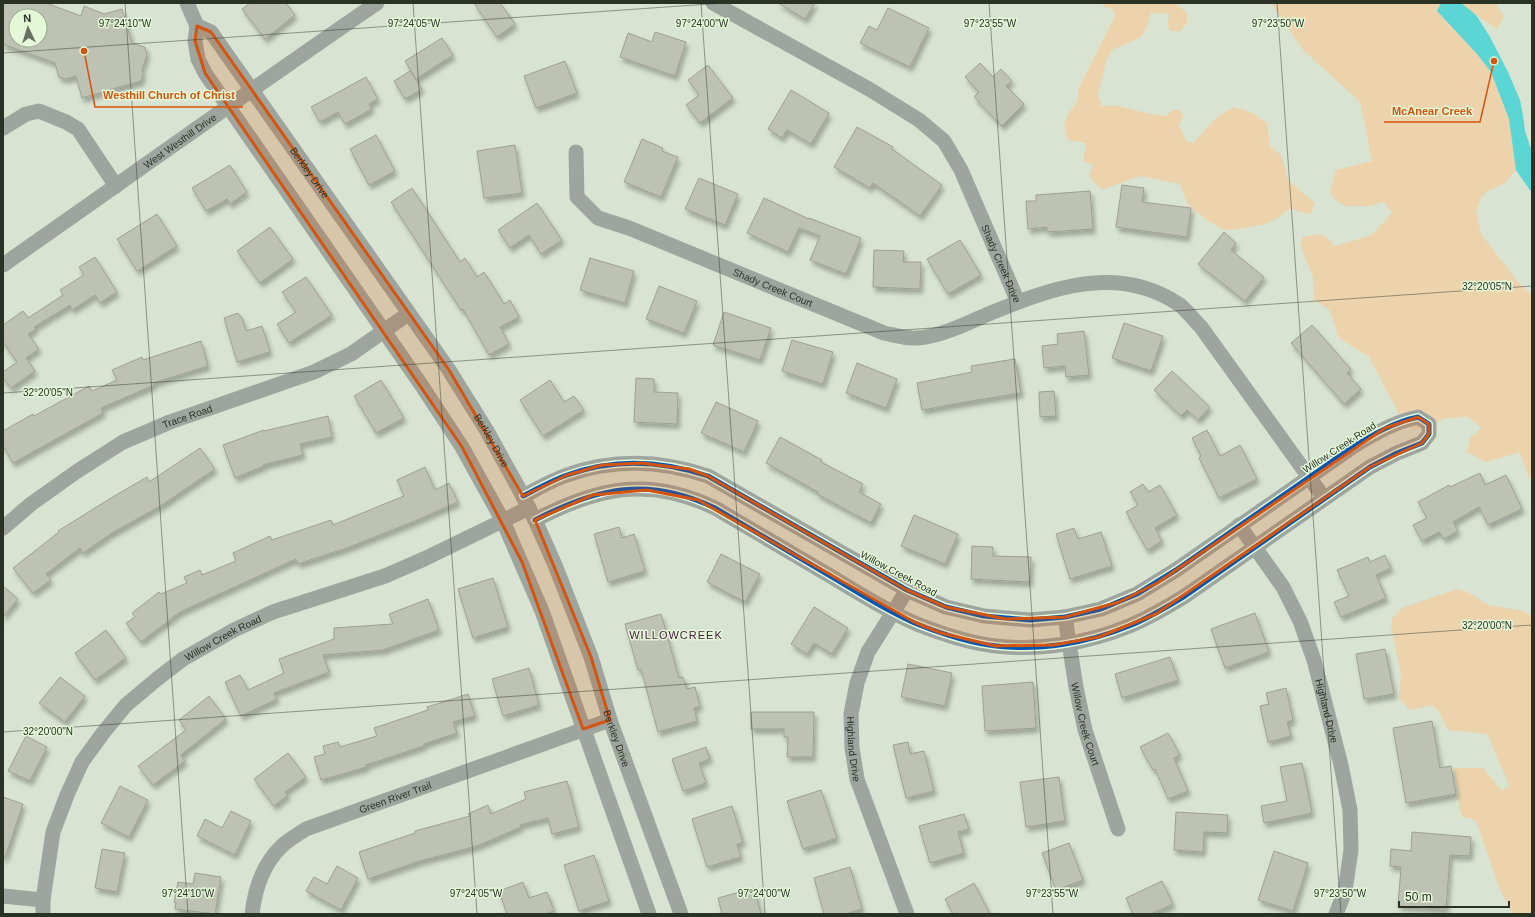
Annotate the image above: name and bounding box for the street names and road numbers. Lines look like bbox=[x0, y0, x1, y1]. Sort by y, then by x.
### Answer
street label: West Westhill Drive bbox=[141, 111, 219, 171]
street label: Berkley Drive bbox=[288, 145, 331, 201]
street label: Shady Creek Drive bbox=[979, 223, 1023, 305]
street label: Shady Creek Court bbox=[731, 266, 814, 309]
street label: Trace Road bbox=[161, 403, 214, 431]
street label: Berkley Drive bbox=[472, 412, 511, 470]
street label: Willow Creek Road bbox=[1301, 420, 1378, 475]
street label: Willow Creek Road bbox=[859, 549, 939, 598]
street label: Willow Creek Road bbox=[183, 613, 263, 663]
street label: Highland Drive bbox=[1313, 678, 1340, 745]
street label: Willow Creek Court bbox=[1069, 681, 1102, 767]
street label: Berkley Drive bbox=[601, 709, 632, 769]
street label: Highland Drive bbox=[845, 716, 862, 783]
street label: Green River Trail bbox=[358, 780, 433, 815]

